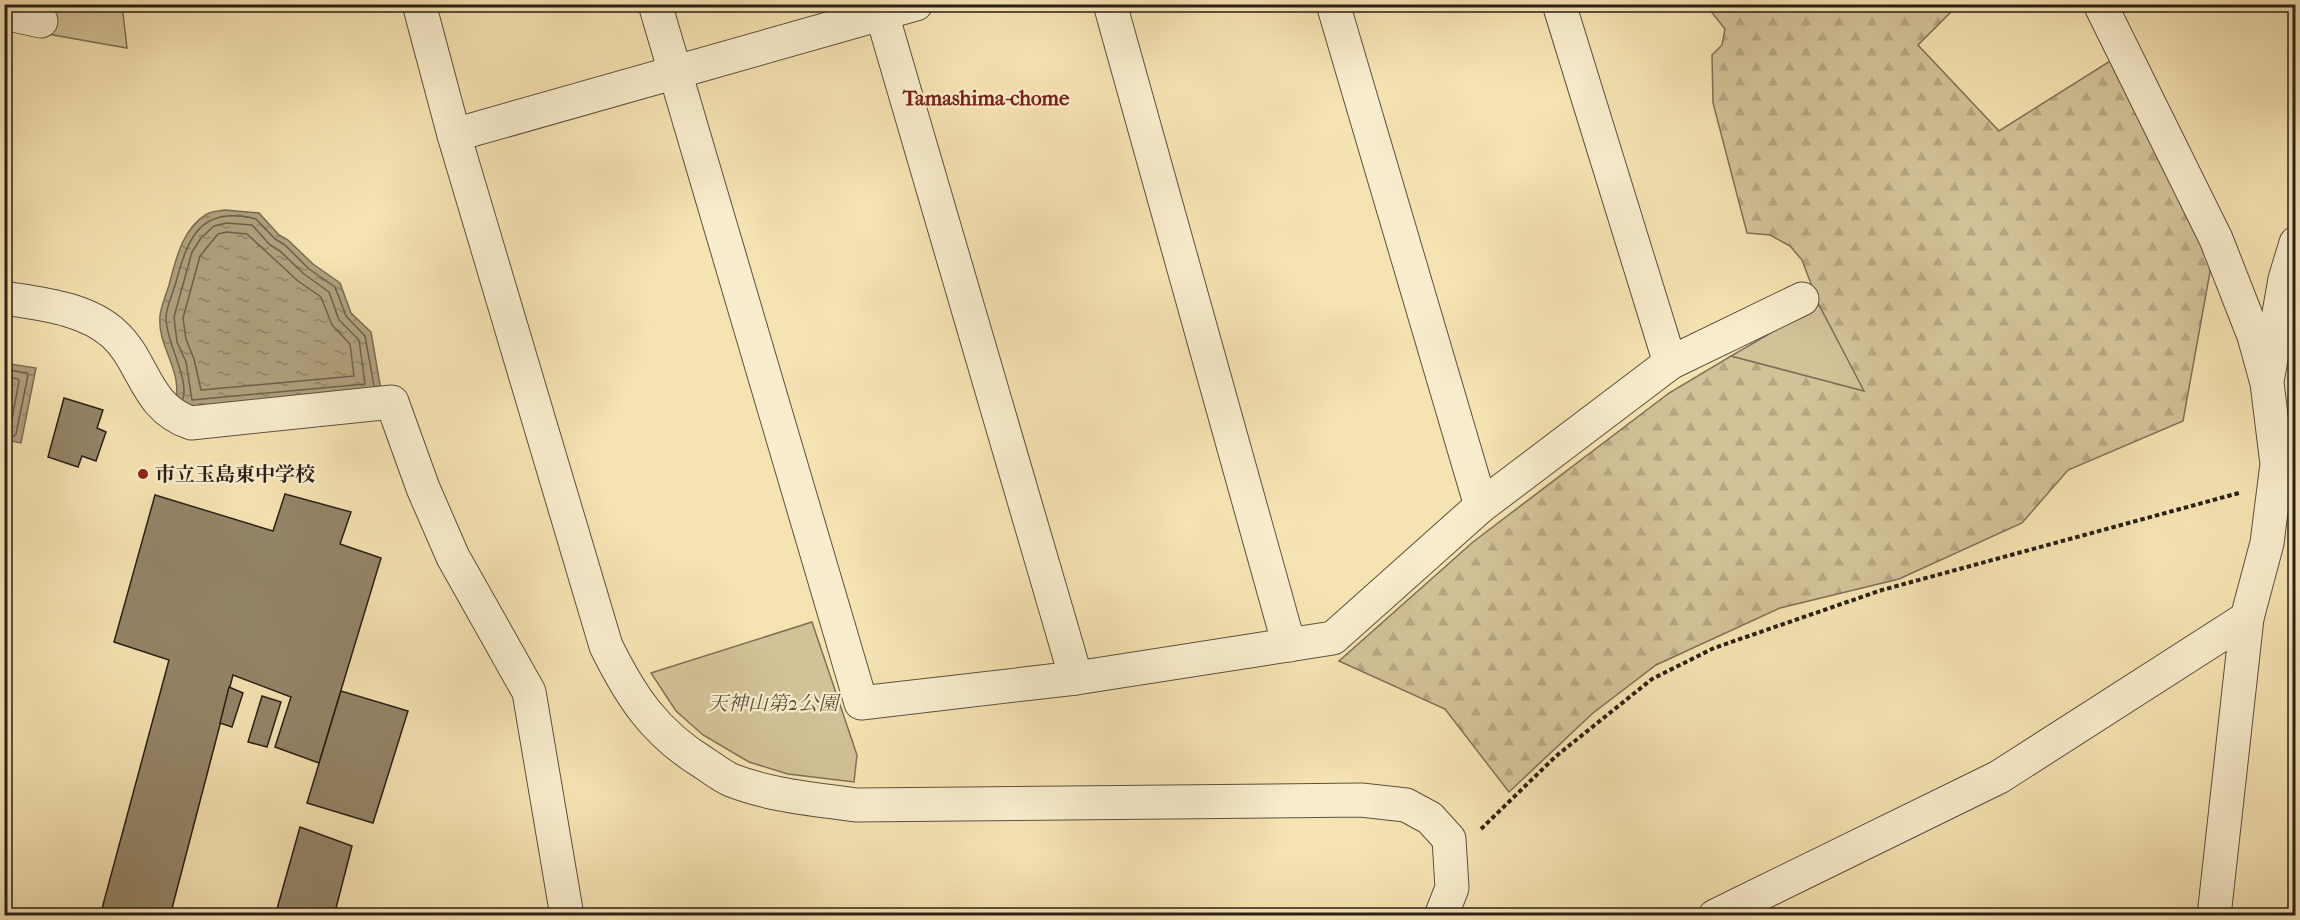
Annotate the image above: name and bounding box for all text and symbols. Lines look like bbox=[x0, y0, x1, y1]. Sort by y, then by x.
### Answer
district label: Tamashima-chome bbox=[902, 86, 1070, 110]
place label: 市立玉島東中学校 bbox=[155, 463, 315, 486]
marker: 市立玉島東中学校 bbox=[136, 467, 150, 481]
park label: 天神山第2公園 bbox=[708, 692, 841, 715]

